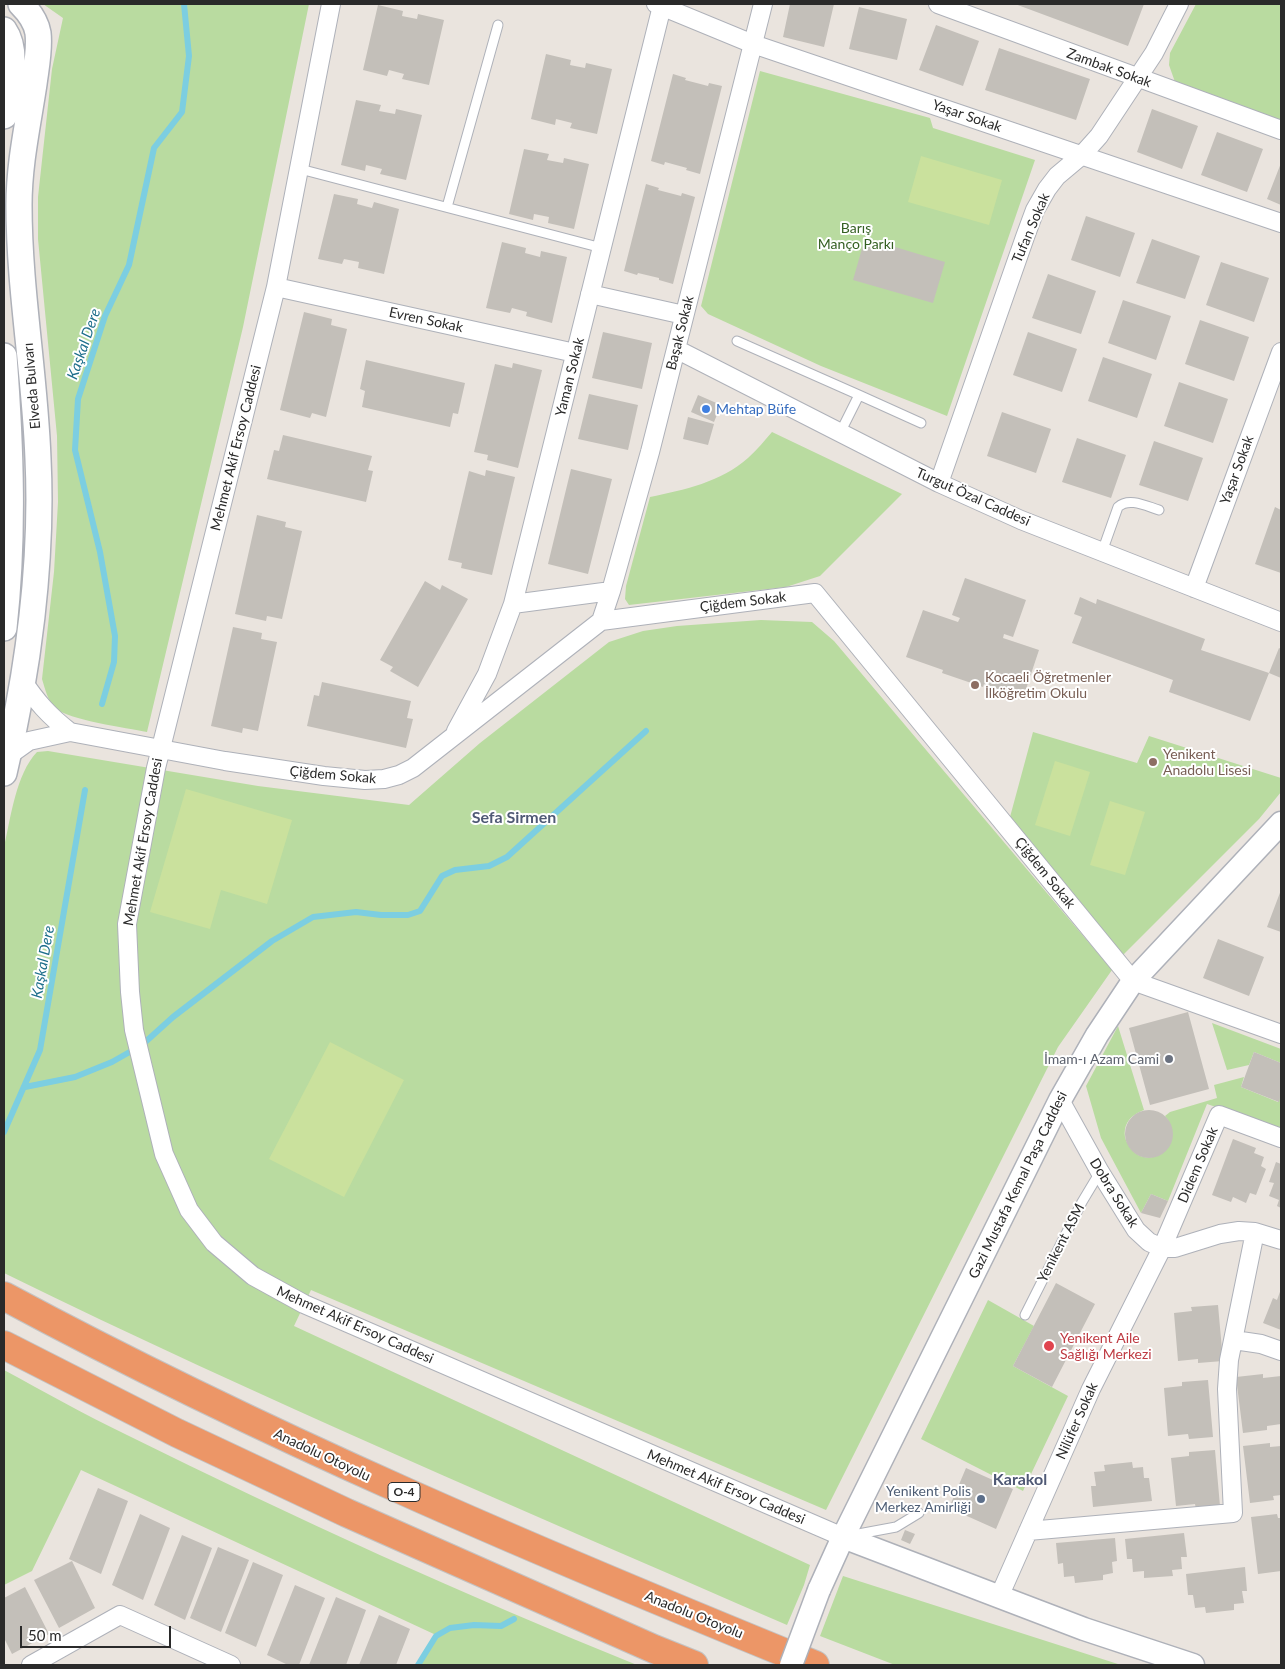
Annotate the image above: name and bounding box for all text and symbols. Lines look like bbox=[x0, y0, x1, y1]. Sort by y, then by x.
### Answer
street label: Zambak Sokak bbox=[1064, 45, 1154, 91]
street label: Yaşar Sokak bbox=[930, 96, 1004, 136]
street label: Tufan Sokak bbox=[1009, 190, 1053, 266]
park label: Barış Manço Parkı bbox=[818, 220, 894, 252]
street label: Başak Sokak bbox=[663, 294, 697, 372]
street label: Evren Sokak bbox=[387, 304, 465, 336]
water label: Kaşkal Dere bbox=[64, 306, 104, 382]
street label: Yaman Sokak bbox=[552, 336, 588, 418]
street label: Elveda Bulvarı bbox=[20, 342, 44, 430]
street label: Mehmet Akif Ersoy Caddesi bbox=[207, 363, 265, 533]
place label: Mehtap Büfe bbox=[716, 401, 796, 417]
marker: Mehtap Büfe bbox=[700, 403, 712, 415]
street label: Yaşar Sokak bbox=[1217, 433, 1257, 507]
street label: Turgut Özal Caddesi bbox=[913, 464, 1033, 530]
street label: Çiğdem Sokak bbox=[699, 588, 787, 616]
place label: Kocaeli Öğretmenler İlköğretim Okulu bbox=[985, 669, 1111, 702]
marker: Kocaeli Öğretmenler İlköğretim Okulu bbox=[969, 679, 981, 691]
place label: Yenikent Anadolu Lisesi bbox=[1163, 746, 1251, 779]
marker: Yenikent Anadolu Lisesi bbox=[1147, 756, 1159, 768]
street label: Mehmet Akif Ersoy Caddesi bbox=[120, 757, 166, 927]
street label: Çiğdem Sokak bbox=[289, 763, 377, 787]
district label: Sefa Sirmen bbox=[472, 808, 556, 828]
street label: Çiğdem Sokak bbox=[1011, 834, 1079, 912]
water label: Kaşkal Dere bbox=[28, 924, 58, 1000]
place label: İmam-ı Azam Cami bbox=[1044, 1051, 1159, 1067]
marker: İmam-ı Azam Cami bbox=[1163, 1053, 1175, 1065]
street label: Gazi Mustafa Kemal Paşa Caddesi bbox=[965, 1089, 1071, 1281]
street label: Didem Sokak bbox=[1174, 1124, 1222, 1206]
street label: Dobra Sokak bbox=[1086, 1155, 1142, 1231]
street label: Yenikent ASM bbox=[1034, 1201, 1088, 1285]
street label: Mehmet Akif Ersoy Caddesi bbox=[274, 1283, 436, 1367]
place label: Yenikent Aile Sağlığı Merkezi bbox=[1060, 1330, 1152, 1362]
marker: Yenikent Aile Sağlığı Merkezi bbox=[1042, 1339, 1056, 1353]
street label: Nilüfer Sokak bbox=[1053, 1380, 1101, 1462]
street label: Anadolu Otoyolu bbox=[271, 1425, 373, 1485]
street label: Mehmet Akif Ersoy Caddesi bbox=[644, 1446, 808, 1528]
district label: Karakol bbox=[993, 1470, 1047, 1490]
road number: O-4 bbox=[388, 1482, 420, 1501]
place label: Yenikent Polis Merkez Amirliği bbox=[875, 1483, 971, 1515]
marker: Yenikent Polis Merkez Amirliği bbox=[975, 1493, 987, 1505]
street label: Anadolu Otoyolu bbox=[642, 1588, 746, 1642]
scale bar bbox=[22, 1616, 174, 1648]
text: 50 m bbox=[28, 1626, 62, 1644]

